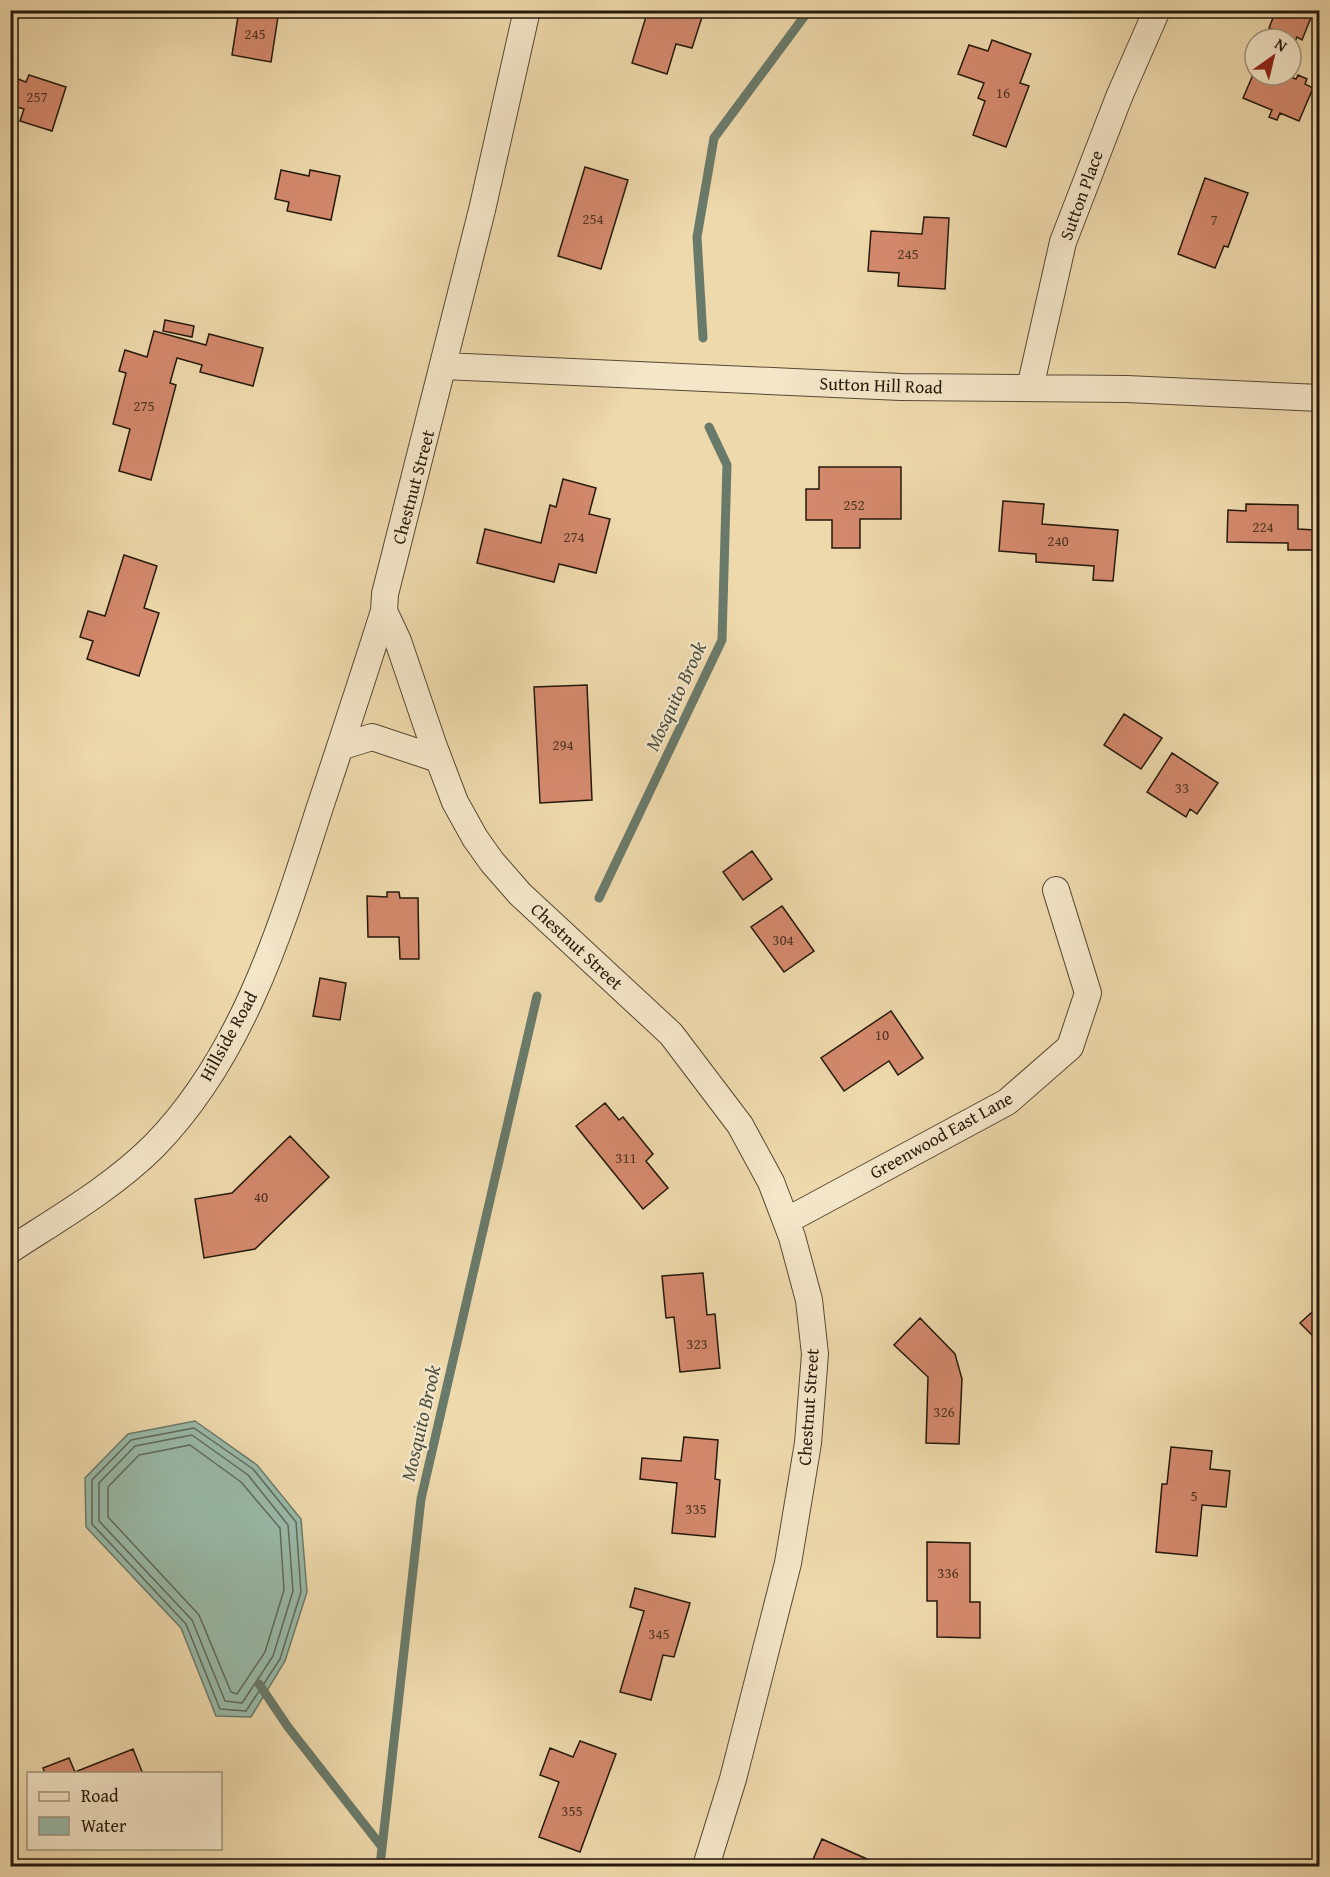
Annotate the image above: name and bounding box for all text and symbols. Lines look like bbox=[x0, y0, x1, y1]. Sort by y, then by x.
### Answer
house number: 245 bbox=[244, 23, 266, 44]
north arrow bbox=[1243, 27, 1303, 87]
text: N bbox=[1270, 32, 1293, 58]
house number: 16 bbox=[996, 82, 1010, 103]
house number: 257 bbox=[26, 86, 48, 107]
street label: Sutton Place bbox=[1052, 146, 1110, 244]
house number: 254 bbox=[582, 208, 604, 229]
house number: 7 bbox=[1210, 209, 1218, 230]
house number: 245 bbox=[897, 243, 919, 264]
street label: Sutton Hill Road bbox=[819, 369, 943, 401]
house number: 275 bbox=[133, 395, 155, 416]
street label: Chestnut Street bbox=[385, 426, 441, 547]
house number: 252 bbox=[843, 494, 865, 515]
house number: 224 bbox=[1252, 516, 1274, 537]
house number: 274 bbox=[563, 526, 585, 547]
house number: 240 bbox=[1047, 530, 1069, 551]
water label: Mosquito Brook bbox=[637, 636, 713, 756]
house number: 294 bbox=[552, 734, 574, 755]
house number: 33 bbox=[1175, 777, 1189, 798]
street label: Chestnut Street bbox=[525, 896, 630, 996]
house number: 304 bbox=[772, 929, 794, 950]
street label: Hillside Road bbox=[192, 986, 264, 1086]
house number: 10 bbox=[875, 1024, 889, 1045]
street label: Greenwood East Lane bbox=[864, 1084, 1018, 1186]
house number: 311 bbox=[615, 1147, 637, 1168]
house number: 40 bbox=[254, 1186, 268, 1207]
house number: 323 bbox=[686, 1333, 708, 1354]
street label: Chestnut Street bbox=[790, 1347, 826, 1467]
water label: Mosquito Brook bbox=[393, 1361, 448, 1484]
house number: 326 bbox=[933, 1401, 955, 1422]
house number: 5 bbox=[1190, 1485, 1198, 1506]
house number: 335 bbox=[685, 1498, 707, 1519]
house number: 336 bbox=[937, 1562, 959, 1583]
house number: 345 bbox=[648, 1623, 670, 1644]
legend bbox=[27, 1772, 222, 1850]
text: Road bbox=[81, 1782, 119, 1809]
house number: 355 bbox=[561, 1800, 583, 1821]
text: Water bbox=[81, 1812, 127, 1839]

